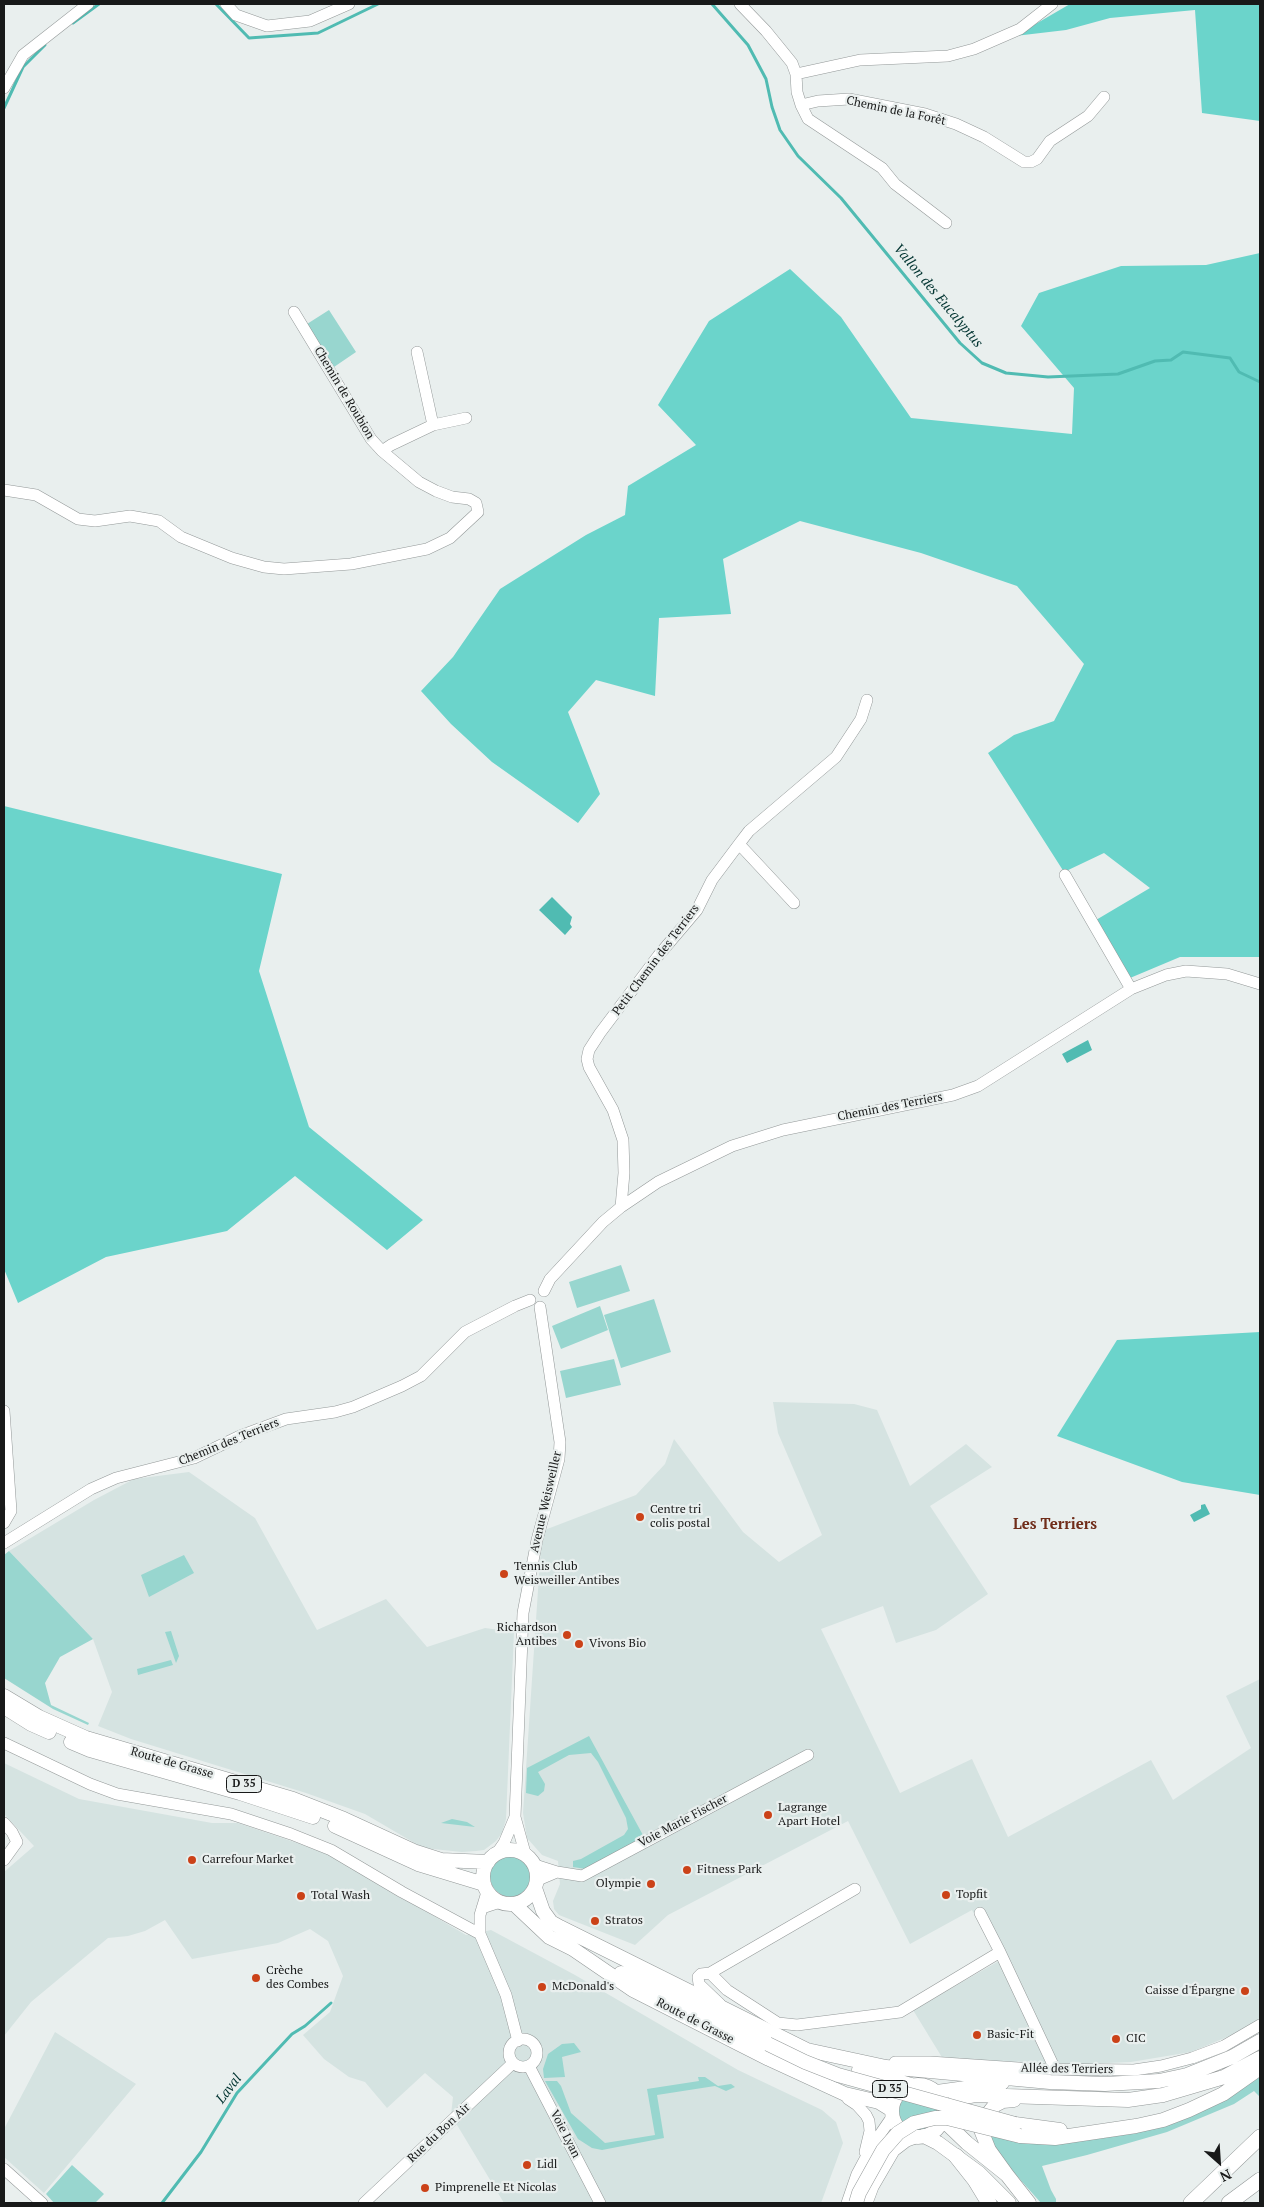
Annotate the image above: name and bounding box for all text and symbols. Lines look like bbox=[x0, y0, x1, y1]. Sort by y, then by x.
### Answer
street label: Chemin de la Forêt bbox=[845, 93, 947, 129]
water label: Vallon des Eucalyptus bbox=[890, 241, 986, 351]
street label: Chemin de Roubion bbox=[311, 344, 377, 442]
street label: Petit Chemin des Terriers bbox=[610, 902, 702, 1018]
street label: Chemin des Terriers bbox=[836, 1090, 944, 1124]
street label: Chemin des Terriers bbox=[177, 1415, 281, 1469]
street label: Avenue Weisweiller bbox=[527, 1450, 565, 1554]
place label: Centre tri colis postal bbox=[650, 1503, 710, 1531]
marker: Centre tri colis postal bbox=[634, 1511, 646, 1523]
district label: Les Terriers bbox=[1013, 1516, 1097, 1534]
place label: Tennis Club Weisweiller Antibes bbox=[514, 1560, 619, 1588]
marker: Tennis Club Weisweiller Antibes bbox=[498, 1568, 510, 1580]
place label: Richardson Antibes bbox=[497, 1621, 557, 1649]
marker: Richardson Antibes bbox=[561, 1629, 573, 1641]
place label: Vivons Bio bbox=[589, 1637, 646, 1651]
marker: Vivons Bio bbox=[573, 1638, 585, 1650]
street label: Route de Grasse bbox=[129, 1744, 215, 1782]
road number: D 35 bbox=[226, 1776, 262, 1792]
street label: Voie Marie Fischer bbox=[636, 1792, 730, 1850]
place label: Lagrange Apart Hotel bbox=[778, 1801, 840, 1829]
marker: Lagrange Apart Hotel bbox=[762, 1809, 774, 1821]
place label: Carrefour Market bbox=[202, 1853, 294, 1867]
marker: Carrefour Market bbox=[186, 1854, 198, 1866]
place label: Fitness Park bbox=[697, 1863, 762, 1877]
marker: Fitness Park bbox=[681, 1864, 693, 1876]
place label: Olympie bbox=[596, 1877, 641, 1891]
marker: Olympie bbox=[645, 1878, 657, 1890]
place label: Topfit bbox=[956, 1888, 988, 1902]
place label: Total Wash bbox=[311, 1889, 370, 1903]
marker: Topfit bbox=[940, 1889, 952, 1901]
marker: Total Wash bbox=[295, 1890, 307, 1902]
place label: Stratos bbox=[605, 1914, 643, 1928]
marker: Stratos bbox=[589, 1915, 601, 1927]
place label: Crèche des Combes bbox=[266, 1964, 329, 1992]
marker: Crèche des Combes bbox=[250, 1972, 262, 1984]
place label: McDonald's bbox=[552, 1980, 614, 1994]
marker: McDonald's bbox=[536, 1981, 548, 1993]
place label: Caisse d'Épargne bbox=[1145, 1984, 1235, 1998]
marker: Caisse d'Épargne bbox=[1239, 1985, 1251, 1997]
street label: Route de Grasse bbox=[654, 1995, 736, 2047]
place label: Basic-Fit bbox=[987, 2028, 1034, 2042]
marker: Basic-Fit bbox=[971, 2029, 983, 2041]
place label: CIC bbox=[1126, 2032, 1146, 2046]
marker: CIC bbox=[1110, 2033, 1122, 2045]
street label: Allée des Terriers bbox=[1021, 2061, 1113, 2077]
water label: Laval bbox=[213, 2071, 245, 2107]
road number: D 35 bbox=[872, 2080, 908, 2098]
street label: Rue du Bon Air bbox=[405, 2100, 473, 2166]
street label: Voie Lyan bbox=[547, 2108, 583, 2160]
north arrow bbox=[1194, 2137, 1244, 2187]
place label: Lidl bbox=[537, 2158, 557, 2172]
marker: Lidl bbox=[521, 2159, 533, 2171]
text: N bbox=[1217, 2165, 1235, 2187]
place label: Pimprenelle Et Nicolas bbox=[435, 2181, 557, 2195]
marker: Pimprenelle Et Nicolas bbox=[419, 2182, 431, 2194]

